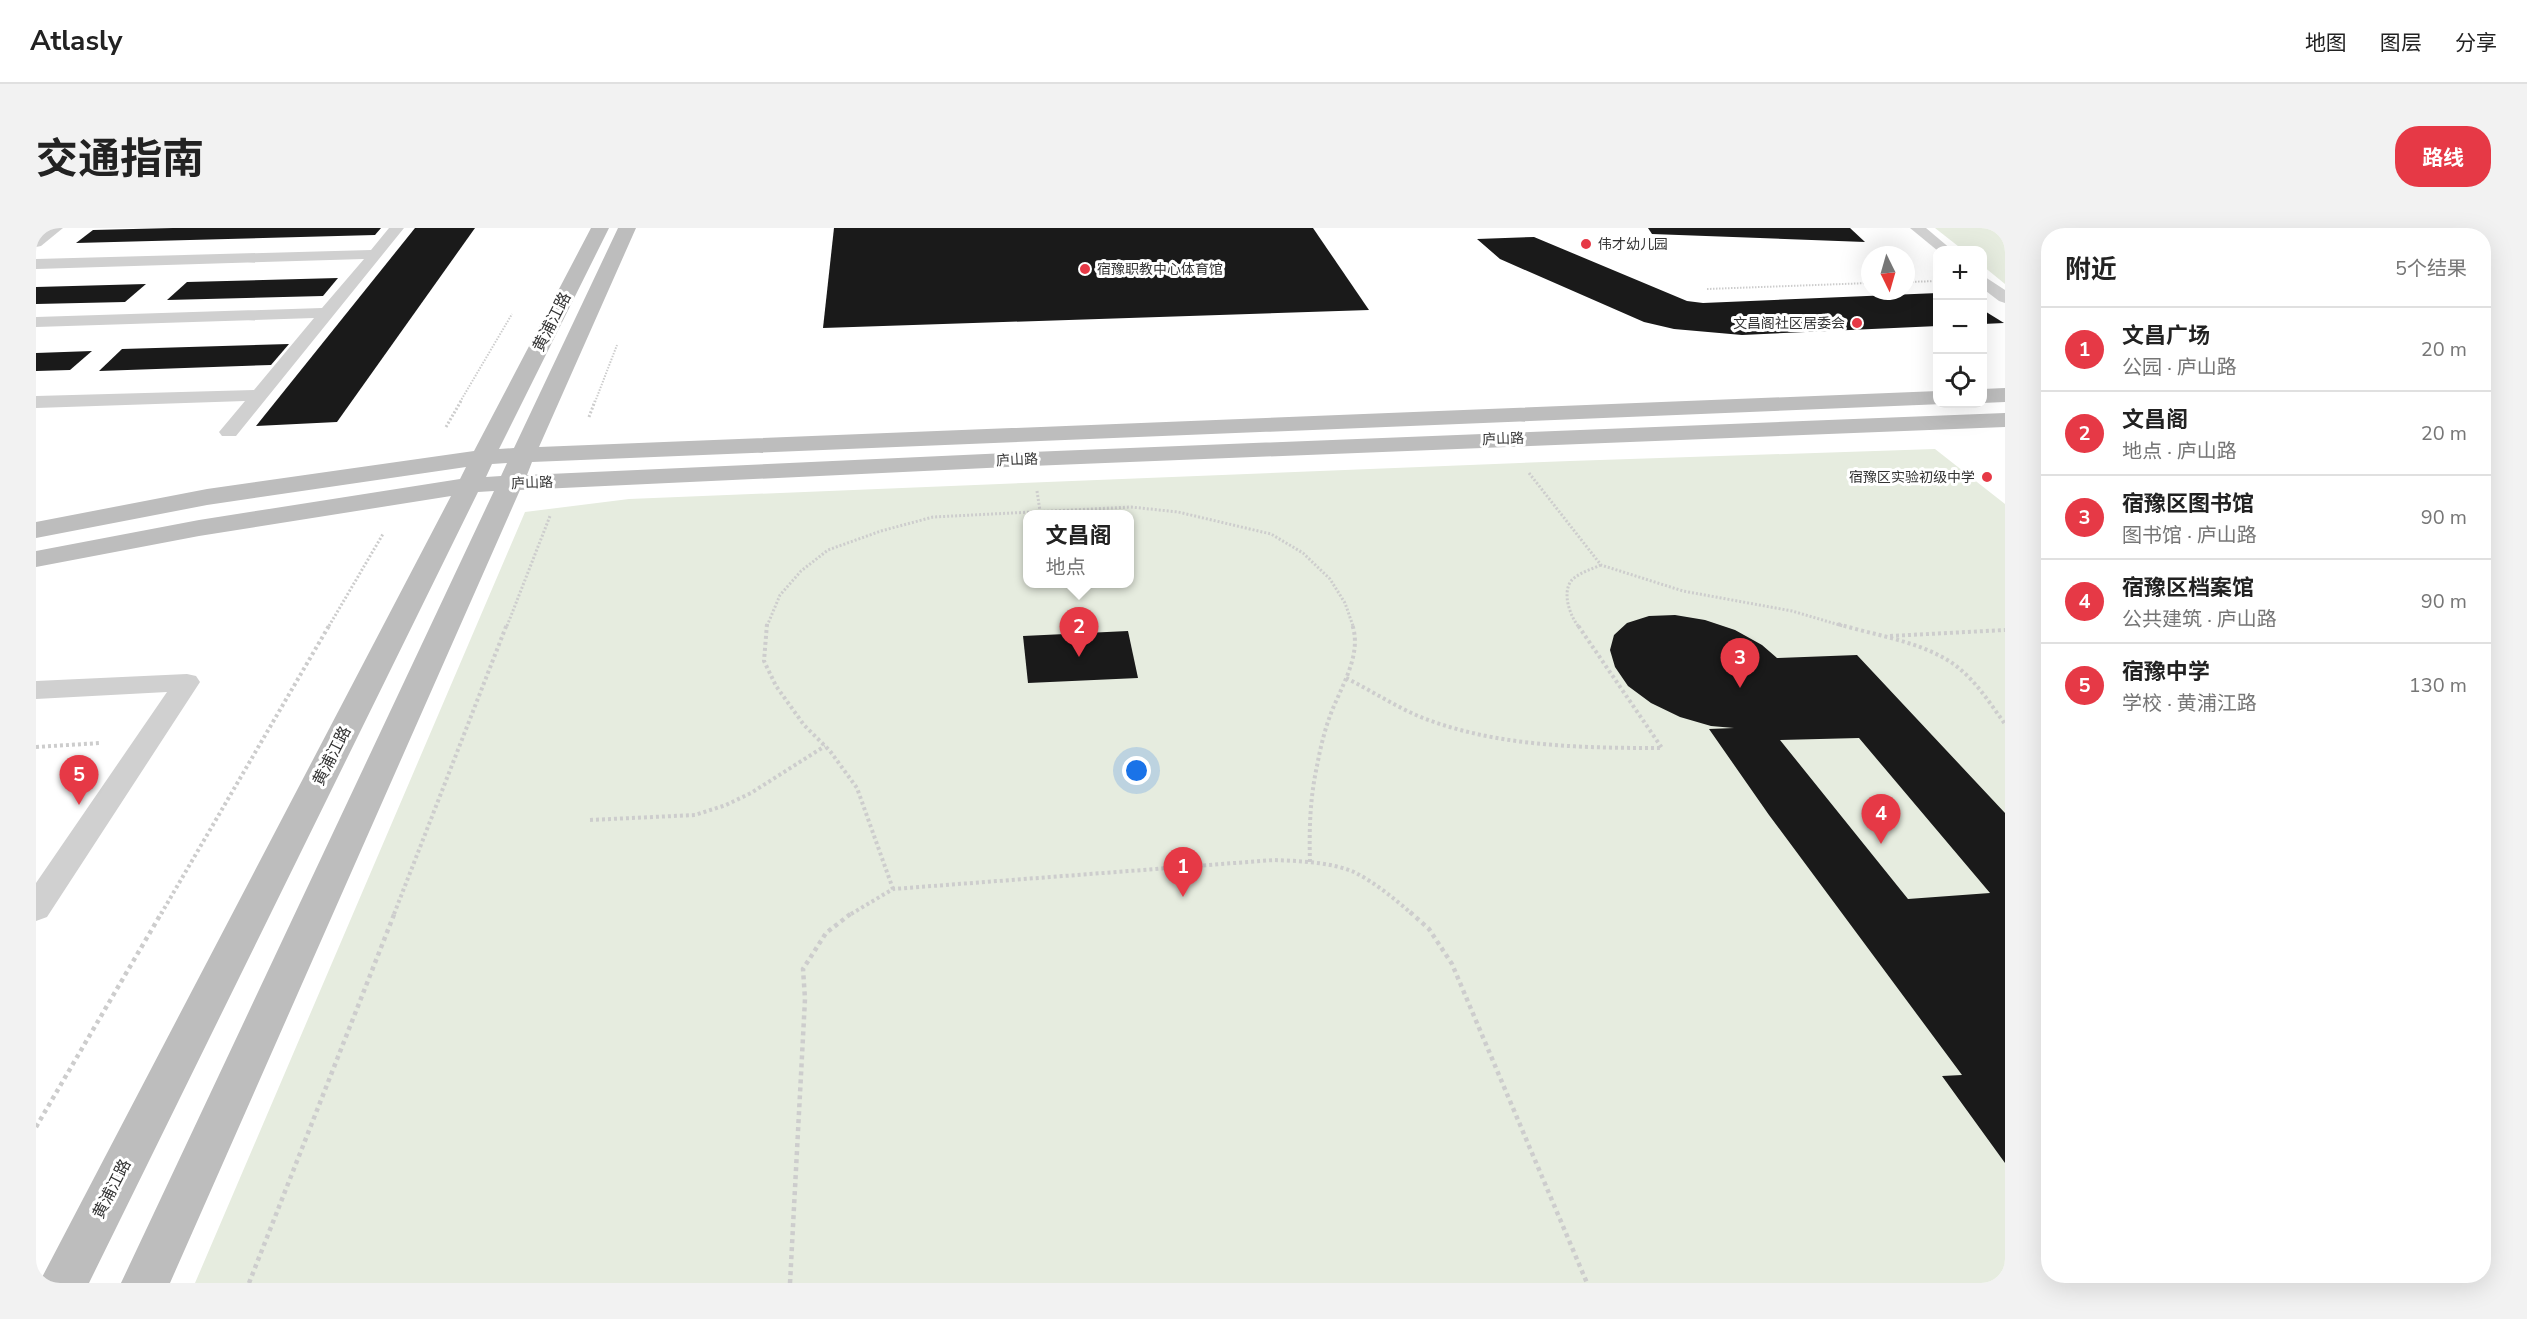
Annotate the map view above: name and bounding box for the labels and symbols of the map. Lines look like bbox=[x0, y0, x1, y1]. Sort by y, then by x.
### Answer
place label: 伟才幼儿园 bbox=[1598, 235, 1668, 254]
marker: 伟才幼儿园 bbox=[1579, 237, 1593, 251]
north arrow bbox=[1861, 246, 1915, 300]
place label: 宿豫职教中心体育馆 bbox=[1097, 260, 1223, 279]
marker: 宿豫职教中心体育馆 bbox=[1078, 262, 1092, 276]
street label: 黄浦江路 bbox=[528, 288, 576, 356]
place label: 文昌阁社区居委会 bbox=[1733, 314, 1845, 333]
marker: 文昌阁社区居委会 bbox=[1850, 316, 1864, 330]
street label: 庐山路 bbox=[1482, 429, 1524, 449]
street label: 庐山路 bbox=[996, 449, 1038, 471]
place label: 宿豫区实验初级中学 bbox=[1849, 468, 1975, 487]
marker: 宿豫区实验初级中学 bbox=[1980, 470, 1994, 484]
street label: 庐山路 bbox=[511, 473, 553, 493]
pin: 2 bbox=[1060, 608, 1098, 657]
pin: 3 bbox=[1720, 638, 1760, 688]
street label: 黄浦江路 bbox=[308, 722, 356, 790]
pin: 5 bbox=[60, 756, 99, 805]
your location bbox=[1122, 756, 1151, 785]
pin: 4 bbox=[1862, 794, 1900, 844]
pin: 1 bbox=[1164, 848, 1202, 897]
street label: 黄浦江路 bbox=[88, 1155, 136, 1223]

